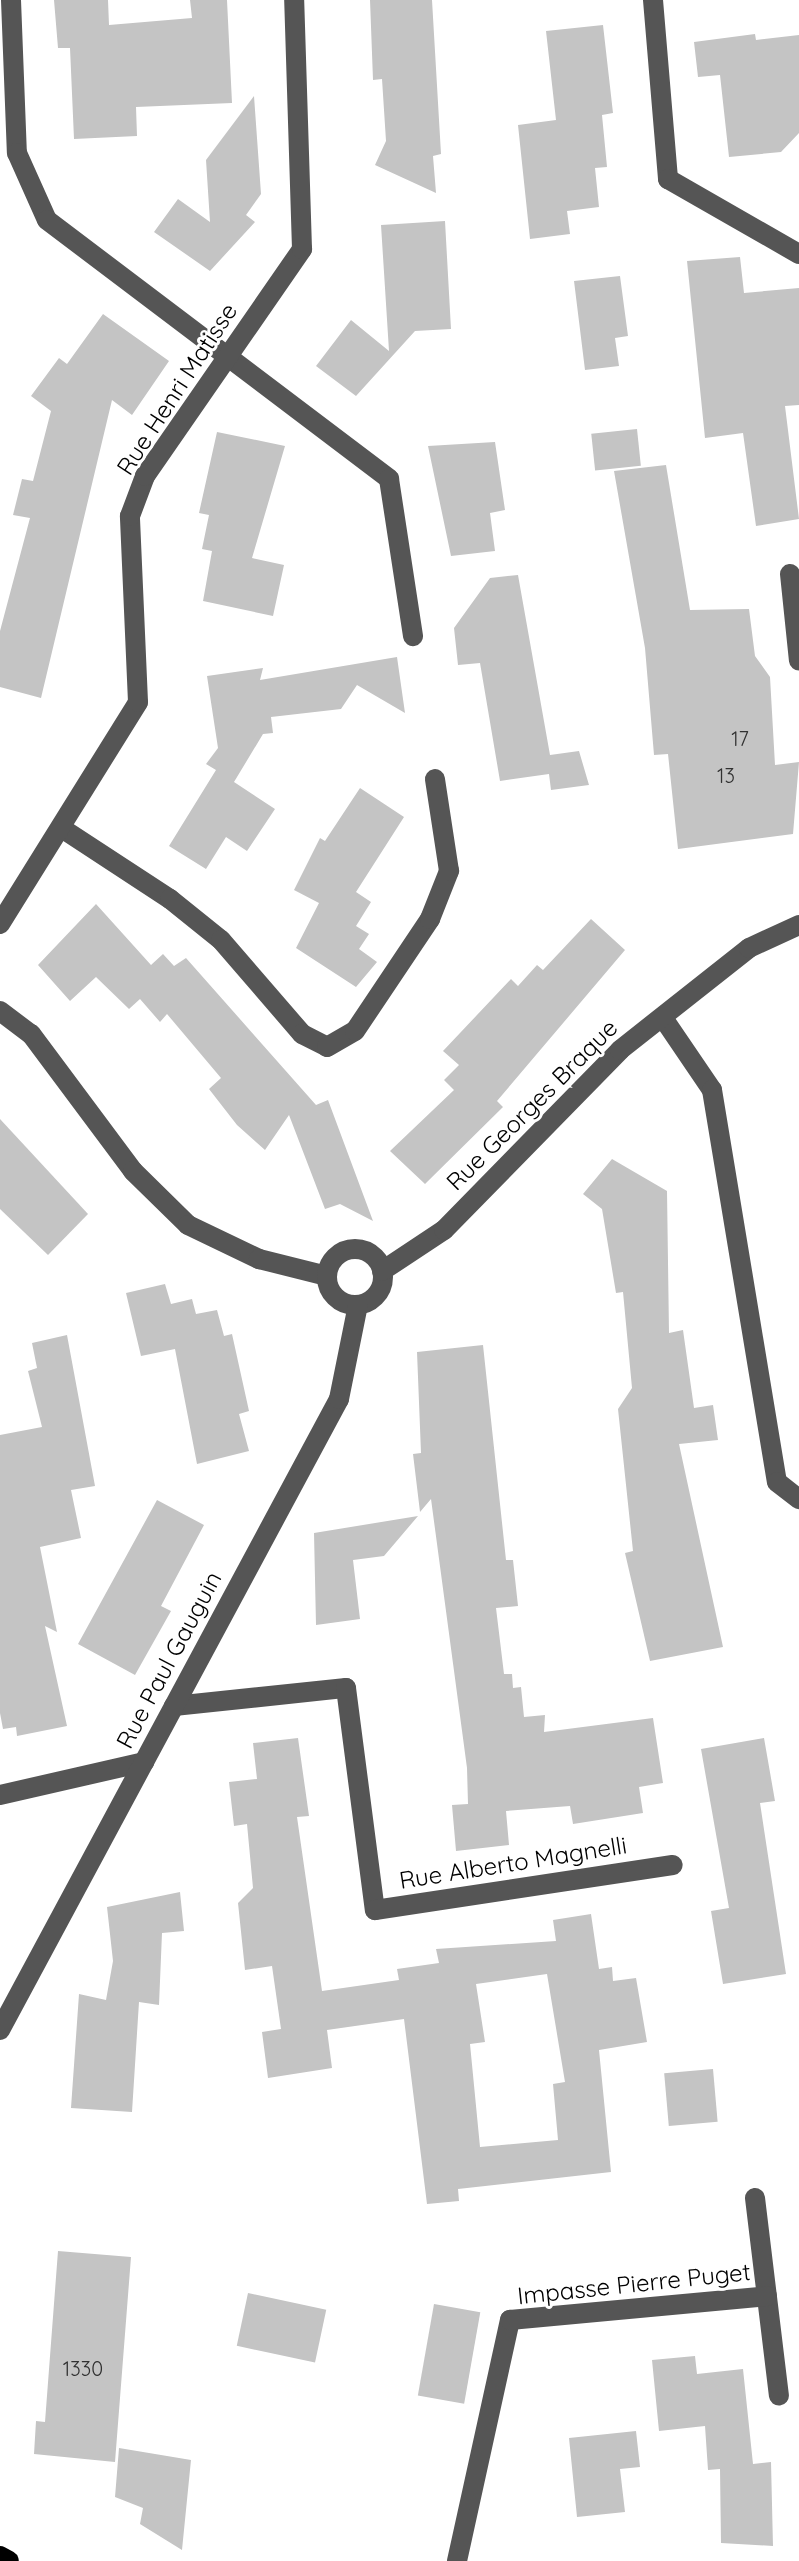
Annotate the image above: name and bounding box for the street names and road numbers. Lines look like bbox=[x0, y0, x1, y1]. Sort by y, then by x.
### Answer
street label: Rue Henri Matisse bbox=[111, 298, 243, 480]
street label: Rue Georges Braque bbox=[441, 1014, 623, 1196]
street label: Rue Paul Gauguin bbox=[110, 1567, 228, 1753]
street label: Rue Alberto Magnelli bbox=[397, 1831, 629, 1895]
street label: Impasse Pierre Puget bbox=[516, 2257, 752, 2311]

